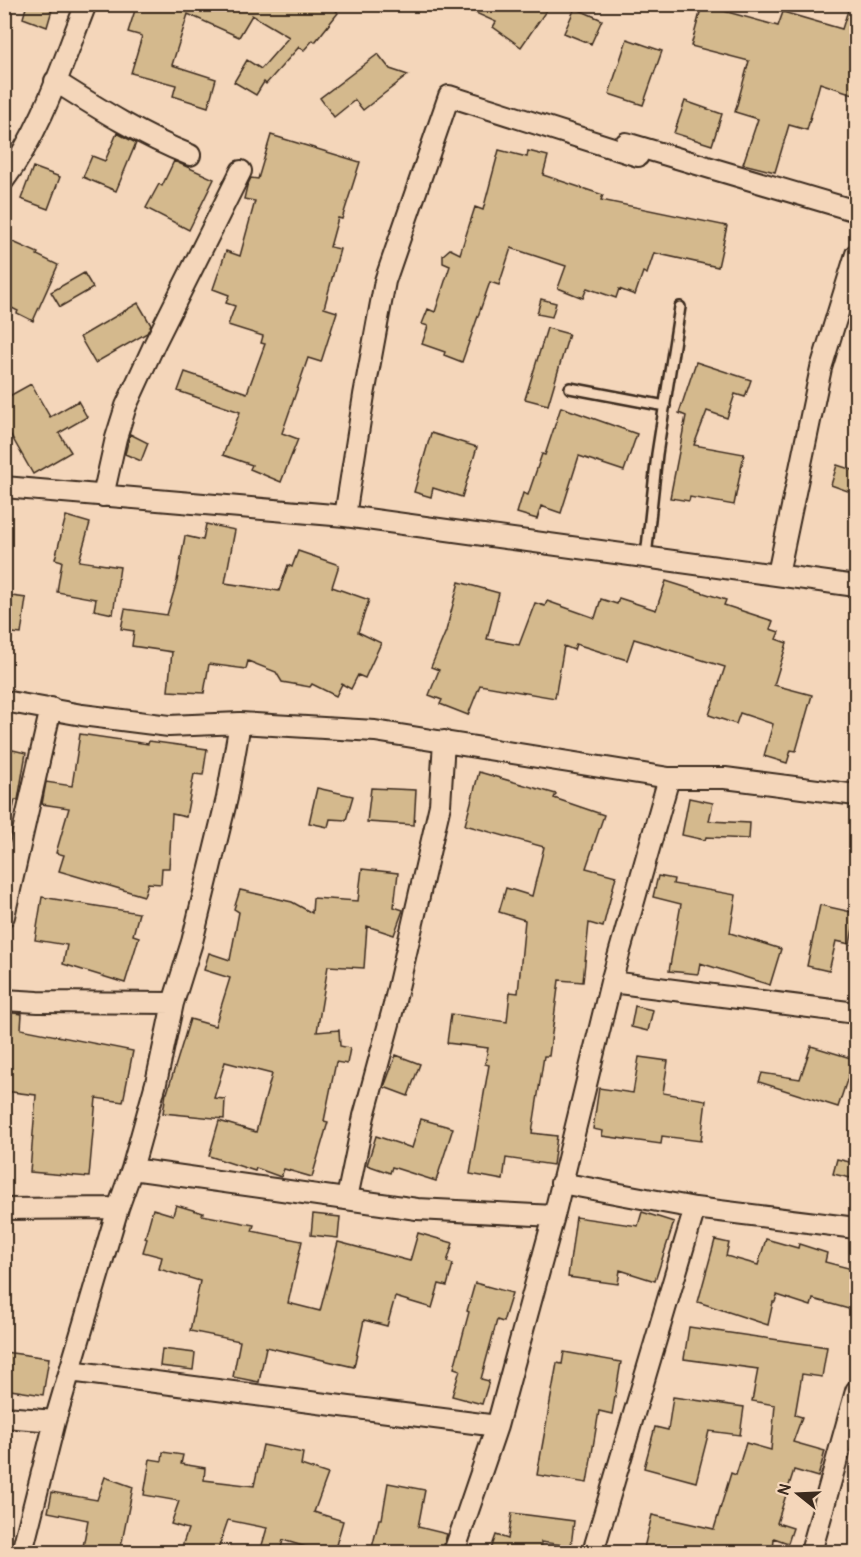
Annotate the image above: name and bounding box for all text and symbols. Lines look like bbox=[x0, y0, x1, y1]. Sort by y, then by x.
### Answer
north arrow bbox=[768, 1464, 828, 1524]
text: N bbox=[774, 1481, 796, 1498]

